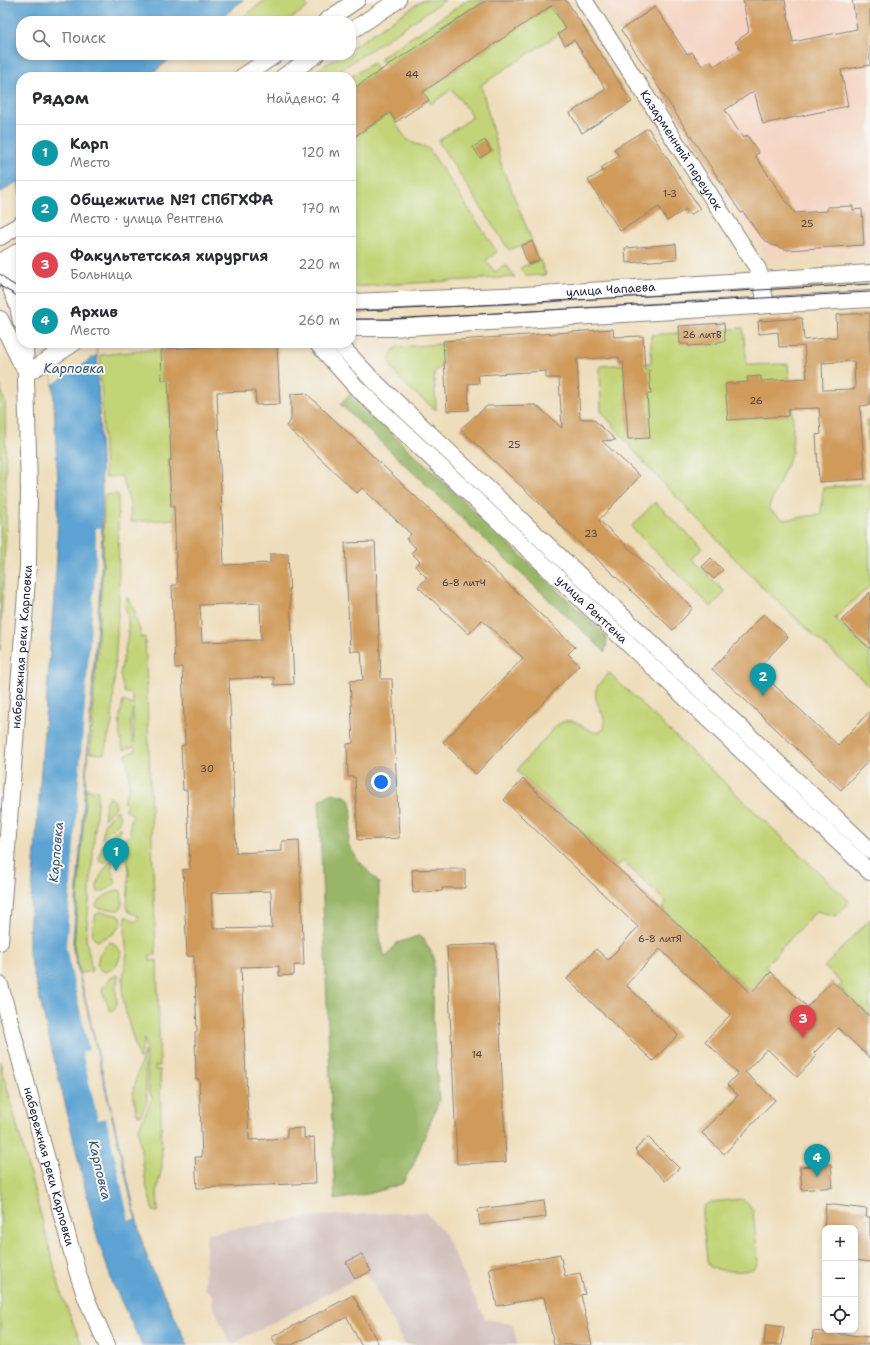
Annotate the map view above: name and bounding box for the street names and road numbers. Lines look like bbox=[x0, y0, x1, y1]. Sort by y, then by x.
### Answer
street label: Казарменный переулок bbox=[636, 87, 726, 214]
street label: улица Чапаева bbox=[565, 279, 657, 300]
street label: набережная реки Карповки bbox=[8, 564, 36, 729]
street label: улица Рентгена bbox=[553, 572, 631, 647]
street label: набережная реки Карповки bbox=[20, 1085, 78, 1248]

